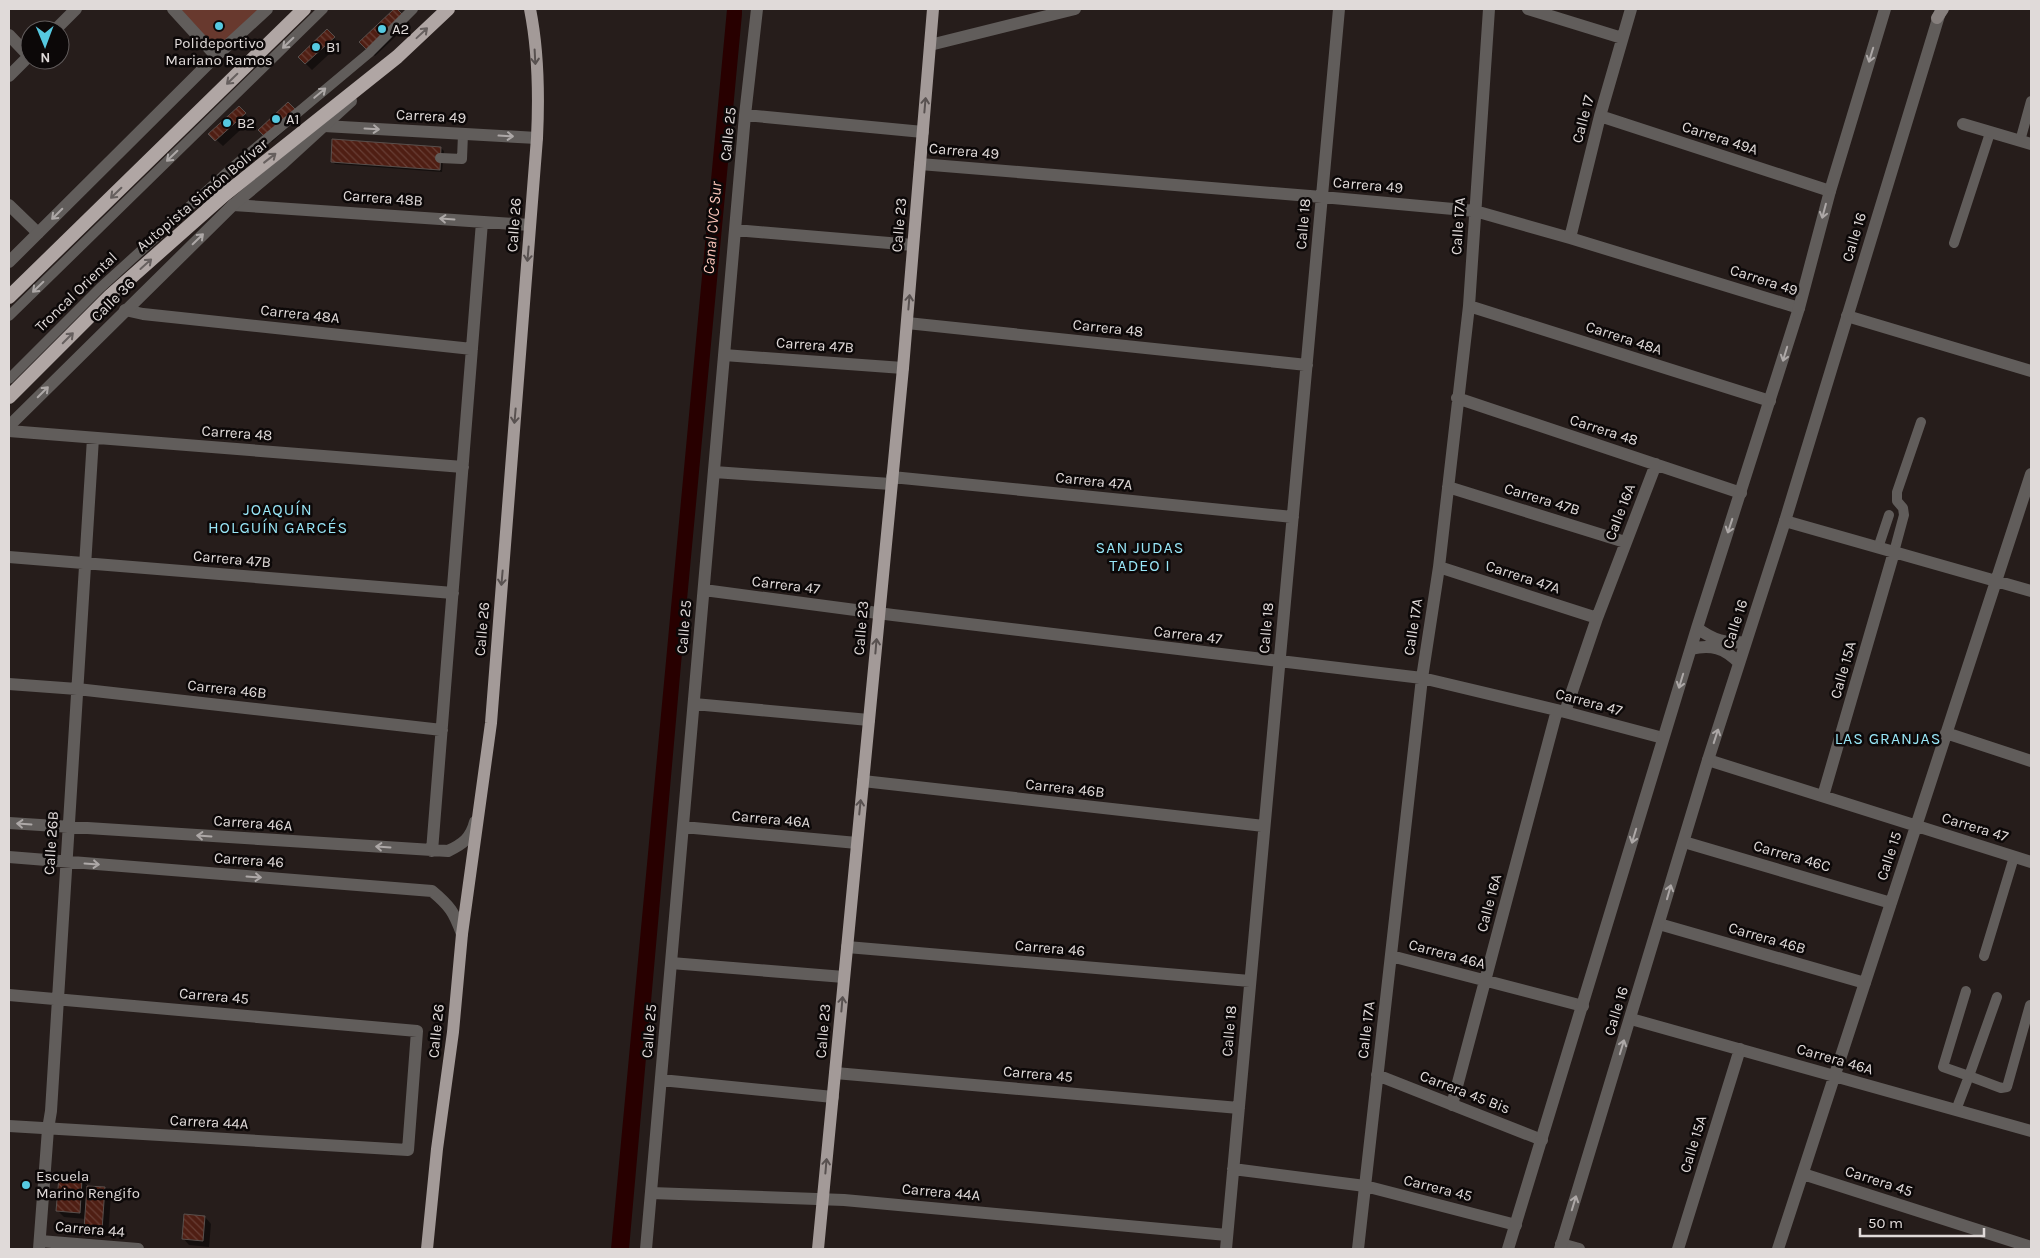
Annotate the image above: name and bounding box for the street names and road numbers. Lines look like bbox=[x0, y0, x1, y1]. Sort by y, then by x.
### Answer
street label: Calle 17 bbox=[1568, 93, 1598, 145]
street label: Carrera 49 bbox=[395, 105, 467, 127]
street label: Calle 25 bbox=[716, 106, 740, 162]
street label: Carrera 49A bbox=[1680, 117, 1761, 159]
street label: Autopista Simón Bolívar bbox=[133, 134, 272, 255]
street label: Carrera 49 bbox=[928, 139, 1000, 163]
street label: Carrera 49 bbox=[1332, 173, 1404, 197]
street label: Carrera 48B bbox=[342, 186, 424, 210]
street label: Calle 17A bbox=[1447, 196, 1469, 255]
street label: Calle 26 bbox=[503, 197, 525, 253]
street label: Calle 23 bbox=[888, 197, 910, 253]
street label: Calle 18 bbox=[1292, 198, 1314, 250]
street label: Calle 16 bbox=[1838, 210, 1870, 264]
street label: Troncal Oriental bbox=[31, 248, 121, 336]
street label: Carrera 49 bbox=[1728, 261, 1800, 299]
street label: Calle 36 bbox=[87, 274, 139, 326]
street label: Carrera 48A bbox=[260, 301, 341, 327]
street label: Carrera 48 bbox=[1072, 315, 1144, 341]
street label: Carrera 48A bbox=[1583, 317, 1665, 359]
street label: Carrera 47B bbox=[775, 333, 855, 357]
street label: Carrera 48 bbox=[1568, 410, 1640, 450]
street label: Carrera 48 bbox=[201, 422, 273, 444]
street label: Carrera 47A bbox=[1055, 468, 1134, 494]
street label: Carrera 47B bbox=[1502, 479, 1582, 519]
street label: Calle 16A bbox=[1601, 481, 1639, 543]
street label: Carrera 47B bbox=[192, 547, 272, 571]
street label: Carrera 47A bbox=[1483, 556, 1563, 598]
street label: Carrera 47 bbox=[751, 572, 821, 598]
street label: Calle 17A bbox=[1400, 597, 1426, 657]
street label: Calle 16 bbox=[1719, 597, 1751, 651]
street label: Calle 25 bbox=[673, 599, 695, 655]
street label: Calle 23 bbox=[850, 600, 872, 656]
street label: Calle 26 bbox=[471, 601, 493, 657]
street label: Calle 18 bbox=[1255, 602, 1277, 654]
street label: Carrera 47 bbox=[1153, 622, 1223, 648]
street label: Calle 15A bbox=[1826, 639, 1860, 701]
street label: Carrera 46B bbox=[187, 676, 267, 702]
street label: Carrera 47 bbox=[1554, 684, 1624, 720]
street label: Carrera 46B bbox=[1025, 775, 1105, 801]
street label: Carrera 46A bbox=[731, 807, 811, 831]
street label: Carrera 47 bbox=[1940, 808, 2010, 846]
street label: Calle 26B bbox=[40, 811, 62, 875]
street label: Carrera 46A bbox=[213, 811, 293, 835]
street label: Calle 15 bbox=[1873, 829, 1905, 883]
street label: Carrera 46C bbox=[1751, 836, 1833, 876]
street label: Carrera 46 bbox=[213, 849, 285, 871]
street label: Calle 16A bbox=[1473, 872, 1505, 934]
street label: Carrera 46B bbox=[1726, 918, 1808, 958]
street label: Carrera 46A bbox=[1407, 935, 1488, 973]
street label: Carrera 46 bbox=[1014, 936, 1086, 960]
street label: Carrera 45 bbox=[178, 984, 250, 1008]
street label: Calle 16 bbox=[1600, 984, 1632, 1038]
street label: Calle 17A bbox=[1354, 1000, 1378, 1060]
street label: Calle 26 bbox=[424, 1003, 448, 1059]
street label: Calle 25 bbox=[638, 1003, 660, 1059]
street label: Calle 23 bbox=[812, 1003, 834, 1059]
street label: Calle 18 bbox=[1218, 1005, 1240, 1057]
street label: Carrera 46A bbox=[1795, 1039, 1876, 1079]
street label: Carrera 45 bbox=[1002, 1062, 1074, 1086]
street label: Carrera 45 Bis bbox=[1417, 1067, 1513, 1117]
street label: Carrera 44A bbox=[169, 1111, 249, 1133]
street label: Calle 15A bbox=[1676, 1113, 1710, 1175]
street label: Carrera 45 bbox=[1843, 1162, 1915, 1200]
street label: Carrera 45 bbox=[1402, 1171, 1474, 1205]
street label: Carrera 44A bbox=[901, 1180, 981, 1204]
street label: Carrera 44 bbox=[54, 1217, 126, 1241]

